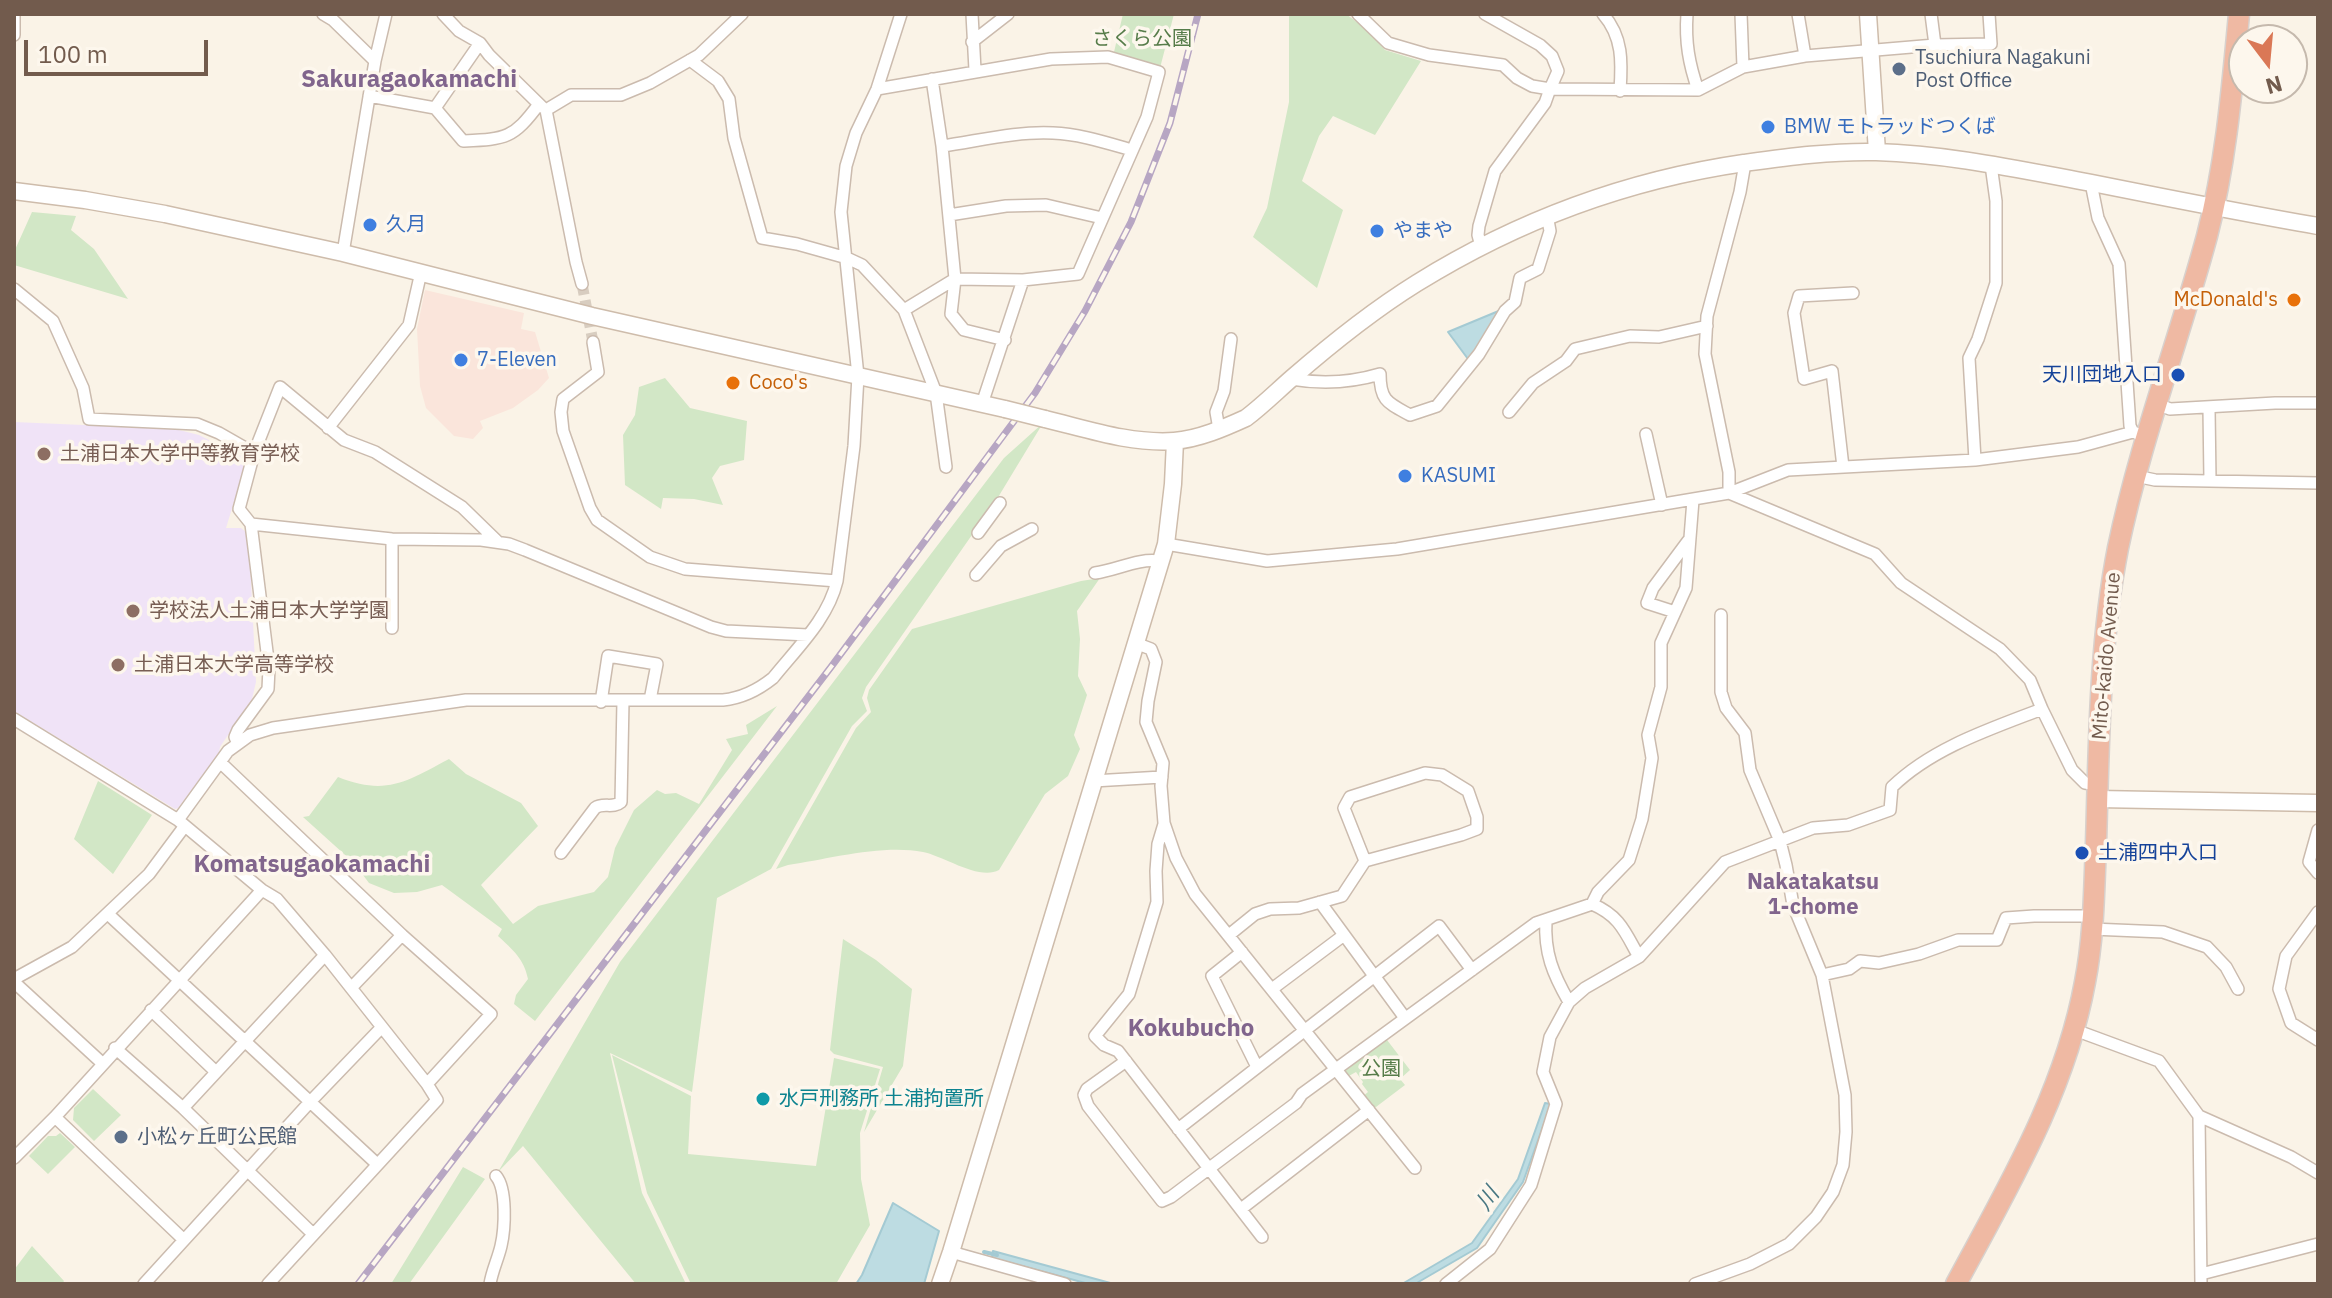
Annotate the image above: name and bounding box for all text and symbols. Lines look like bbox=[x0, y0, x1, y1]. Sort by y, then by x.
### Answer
scale bar bbox=[28, 24, 212, 74]
north arrow bbox=[2228, 24, 2308, 104]
park label: さくら公園 bbox=[1092, 27, 1192, 51]
text: 100 m bbox=[38, 38, 108, 70]
place label: Tsuchiura Nagakuni Post Office bbox=[1915, 46, 2091, 93]
marker: Tsuchiura Nagakuni Post Office bbox=[1890, 60, 1908, 78]
district label: Sakuragaokamachi bbox=[301, 66, 517, 94]
text: N bbox=[2263, 69, 2286, 102]
place label: BMW モトラッドつくば bbox=[1784, 115, 1996, 139]
marker: BMW モトラッドつくば bbox=[1759, 118, 1777, 136]
place label: 久月 bbox=[386, 213, 426, 237]
marker: 久月 bbox=[361, 216, 379, 234]
place label: やまや bbox=[1393, 219, 1453, 243]
marker: やまや bbox=[1368, 222, 1386, 240]
place label: McDonald's bbox=[2173, 288, 2278, 312]
marker: McDonald's bbox=[2285, 291, 2303, 309]
place label: 7-Eleven bbox=[477, 348, 557, 372]
marker: 7-Eleven bbox=[452, 351, 470, 369]
place label: 天川団地入口 bbox=[2042, 363, 2162, 387]
marker: 天川団地入口 bbox=[2169, 366, 2187, 384]
place label: Coco's bbox=[749, 371, 808, 395]
marker: Coco's bbox=[724, 374, 742, 392]
place label: 土浦日本大学中等教育学校 bbox=[60, 442, 300, 466]
marker: 土浦日本大学中等教育学校 bbox=[35, 445, 53, 463]
place label: KASUMI bbox=[1421, 464, 1496, 488]
marker: KASUMI bbox=[1396, 467, 1414, 485]
street label: Mito-kaido Avenue bbox=[2088, 571, 2126, 741]
place label: 学校法人土浦日本大学学園 bbox=[149, 599, 389, 623]
marker: 学校法人土浦日本大学学園 bbox=[124, 602, 142, 620]
place label: 土浦日本大学高等学校 bbox=[134, 653, 334, 677]
marker: 土浦日本大学高等学校 bbox=[109, 656, 127, 674]
place label: 土浦四中入口 bbox=[2098, 841, 2218, 865]
marker: 土浦四中入口 bbox=[2073, 844, 2091, 862]
district label: Komatsugaokamachi bbox=[194, 851, 430, 879]
district label: Nakatakatsu 1-chome bbox=[1747, 870, 1879, 922]
district label: Kokubucho bbox=[1128, 1015, 1254, 1043]
park label: 公園 bbox=[1361, 1057, 1401, 1081]
place label: 水戸刑務所 土浦拘置所 bbox=[779, 1087, 984, 1111]
marker: 水戸刑務所 土浦拘置所 bbox=[754, 1090, 772, 1108]
place label: 小松ヶ丘町公民館 bbox=[137, 1125, 297, 1149]
marker: 小松ヶ丘町公民館 bbox=[112, 1128, 130, 1146]
water label: 川 bbox=[1471, 1182, 1505, 1216]

